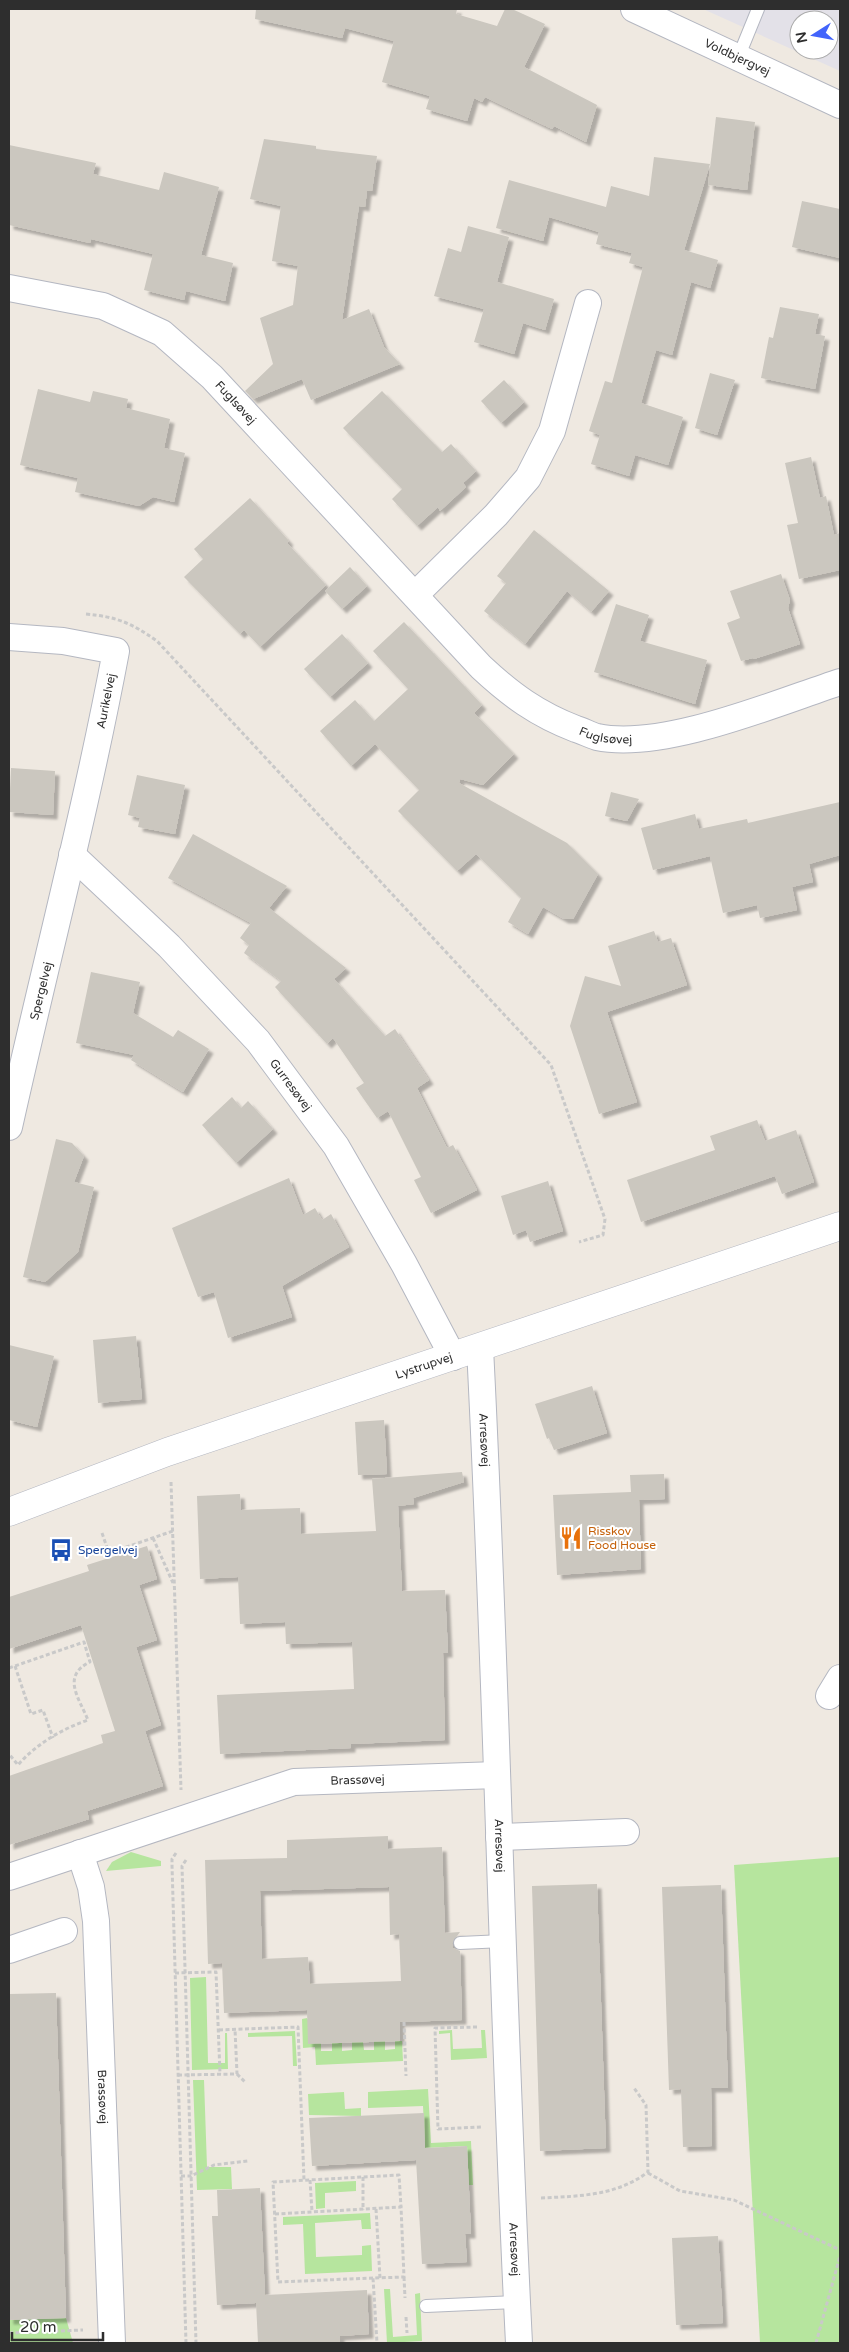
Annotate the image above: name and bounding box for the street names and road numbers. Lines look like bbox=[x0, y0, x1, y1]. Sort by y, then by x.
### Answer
street label: Voldbjergvej bbox=[702, 36, 773, 79]
street label: Fuglsøvej bbox=[212, 378, 259, 427]
street label: Aurikelvej bbox=[94, 672, 118, 730]
street label: Fuglsøvej bbox=[577, 724, 633, 747]
street label: Spergelvej bbox=[27, 960, 55, 1022]
street label: Gurresøvej bbox=[267, 1056, 315, 1114]
street label: Lystrupvej bbox=[394, 1350, 454, 1382]
street label: Arresøvej bbox=[476, 1413, 493, 1467]
street label: Brassøvej bbox=[330, 1772, 385, 1788]
street label: Arresøvej bbox=[492, 1818, 507, 1873]
street label: Brassøvej bbox=[95, 2069, 111, 2124]
street label: Arresøvej bbox=[506, 2222, 523, 2277]

